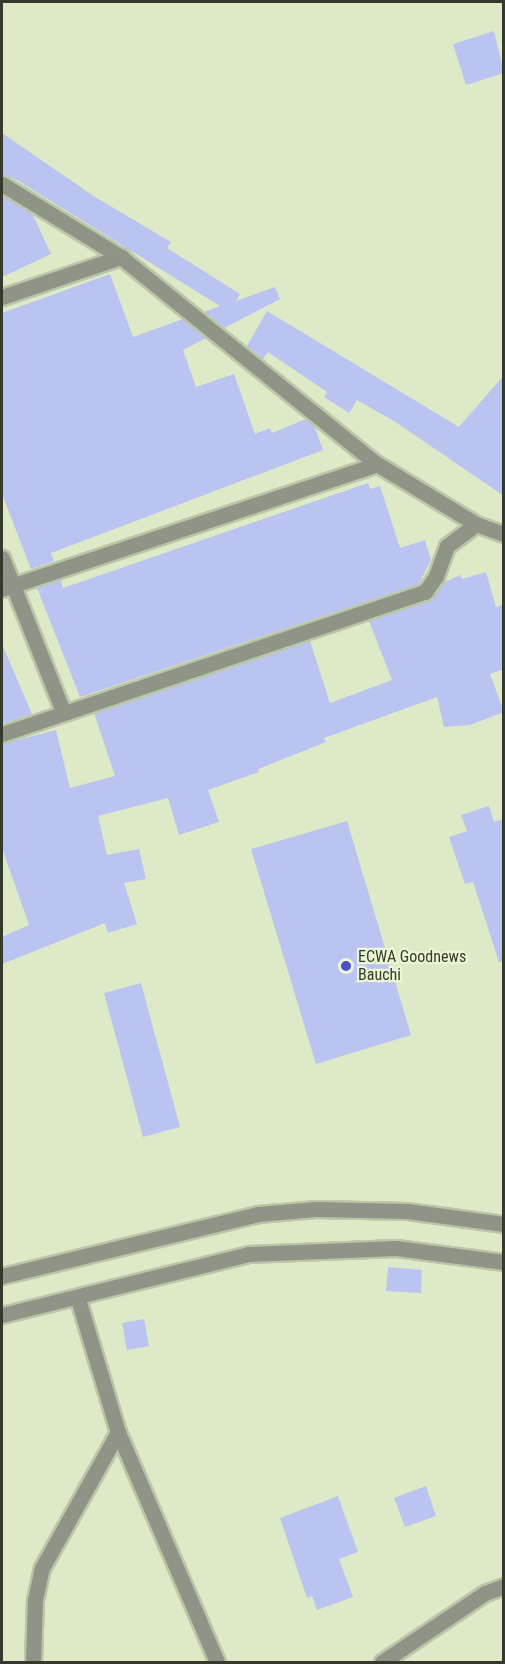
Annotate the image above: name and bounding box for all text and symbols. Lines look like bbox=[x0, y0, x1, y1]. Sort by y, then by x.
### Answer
place label: ECWA Goodnews Bauchi bbox=[358, 947, 466, 985]
marker: ECWA Goodnews Bauchi bbox=[339, 959, 353, 973]

